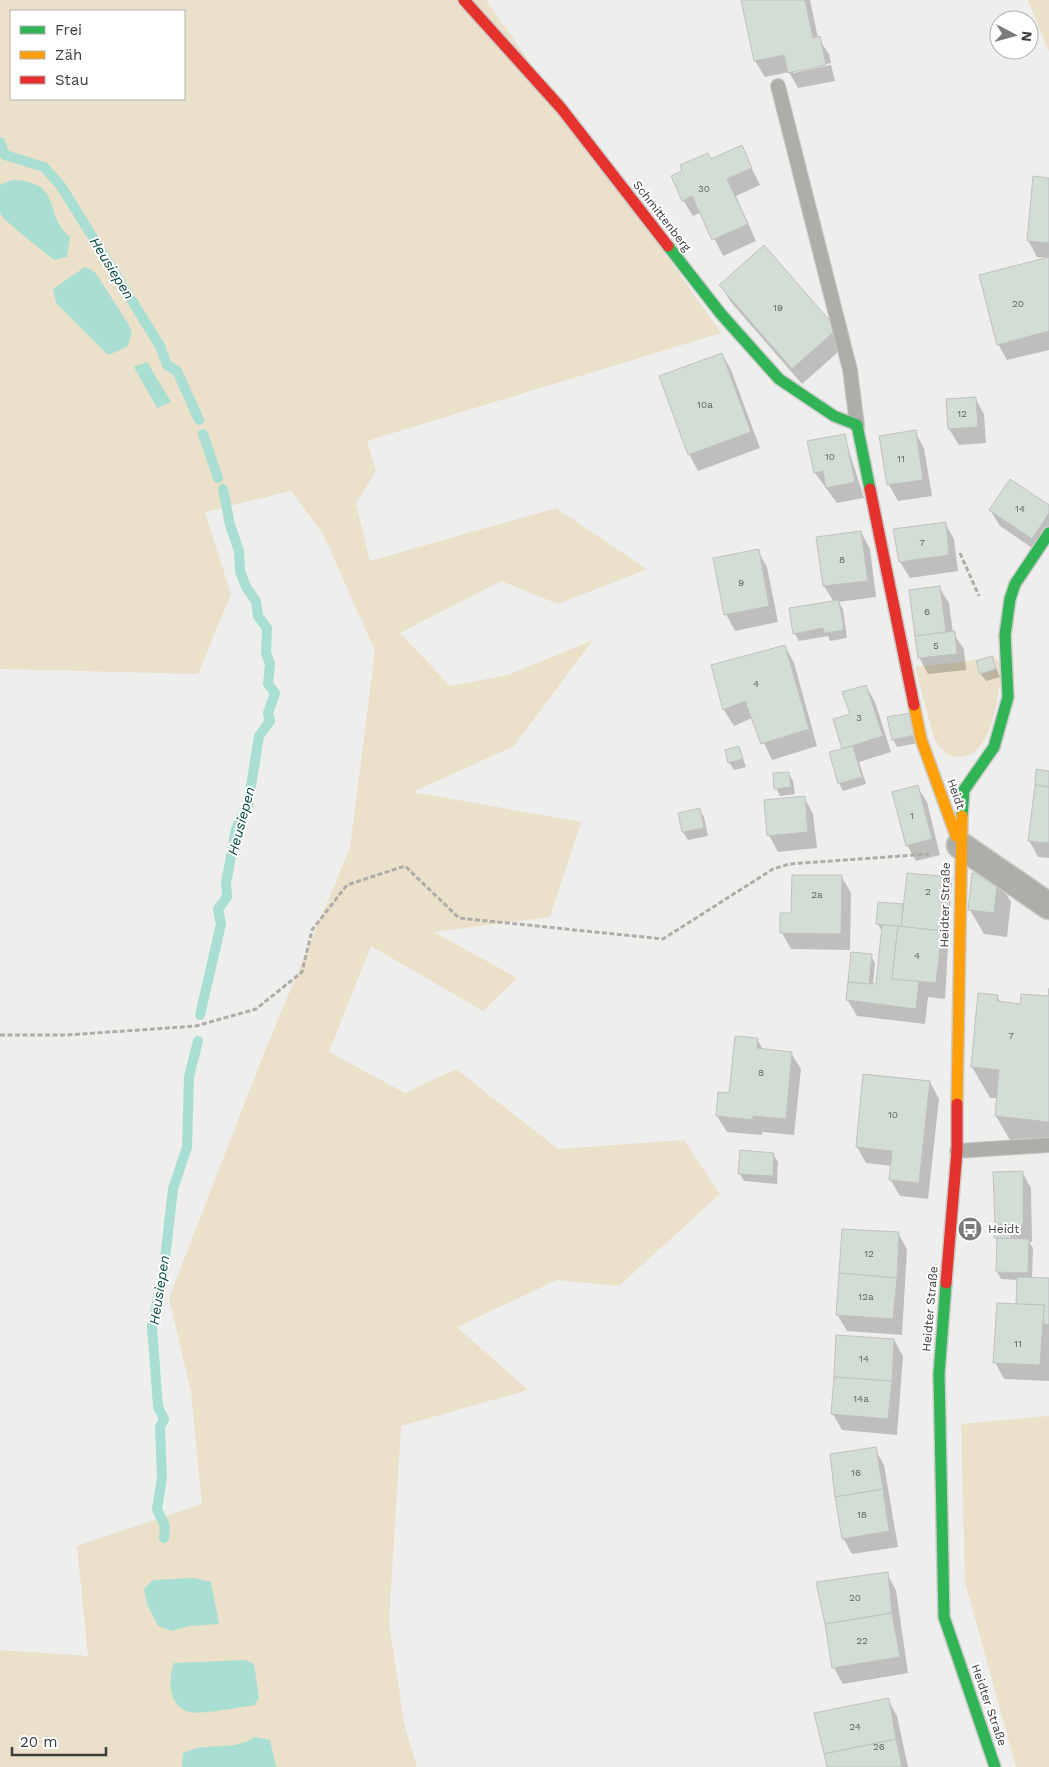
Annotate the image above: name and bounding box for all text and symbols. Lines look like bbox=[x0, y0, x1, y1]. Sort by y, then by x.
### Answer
legend bbox=[10, 10, 185, 100]
north arrow bbox=[989, 10, 1039, 60]
text: Frei bbox=[55, 21, 82, 39]
text: N bbox=[1018, 30, 1035, 42]
text: Zäh bbox=[55, 46, 82, 64]
text: Stau bbox=[55, 71, 89, 89]
street label: Schmittenberg bbox=[630, 178, 694, 254]
house number: 30 bbox=[698, 183, 710, 194]
water label: Heusiepen bbox=[87, 234, 137, 302]
house number: 20 bbox=[1012, 298, 1024, 309]
house number: 19 bbox=[773, 302, 783, 313]
house number: 10a bbox=[697, 399, 713, 410]
house number: 12 bbox=[957, 408, 967, 419]
house number: 10 bbox=[825, 451, 835, 462]
house number: 11 bbox=[897, 453, 905, 464]
house number: 14 bbox=[1015, 503, 1025, 514]
house number: 7 bbox=[919, 537, 925, 548]
house number: 8 bbox=[839, 554, 845, 565]
house number: 9 bbox=[738, 577, 744, 588]
house number: 6 bbox=[924, 606, 930, 617]
house number: 5 bbox=[933, 640, 939, 651]
house number: 4 bbox=[753, 678, 759, 689]
house number: 3 bbox=[856, 712, 862, 723]
street label: Heidt bbox=[944, 777, 968, 811]
water label: Heusiepen bbox=[224, 785, 258, 857]
house number: 1 bbox=[910, 810, 914, 821]
street label: Heidter Straße bbox=[937, 862, 953, 948]
house number: 2 bbox=[925, 886, 931, 897]
house number: 2a bbox=[811, 889, 823, 900]
house number: 4 bbox=[914, 950, 920, 961]
house number: 7 bbox=[1008, 1030, 1014, 1041]
house number: 8 bbox=[758, 1067, 764, 1078]
house number: 10 bbox=[888, 1109, 898, 1120]
bus stop icon: Heidt bbox=[957, 1216, 983, 1242]
place label: Heidt bbox=[988, 1222, 1019, 1236]
house number: 12 bbox=[864, 1248, 874, 1259]
water label: Heusiepen bbox=[146, 1254, 172, 1326]
street label: Heidter Straße bbox=[919, 1266, 941, 1352]
house number: 12a bbox=[858, 1291, 874, 1302]
house number: 11 bbox=[1014, 1338, 1022, 1349]
house number: 14 bbox=[859, 1353, 869, 1364]
house number: 14a bbox=[853, 1393, 869, 1404]
house number: 16 bbox=[851, 1467, 861, 1478]
house number: 18 bbox=[857, 1509, 867, 1520]
house number: 20 bbox=[849, 1592, 861, 1603]
house number: 22 bbox=[856, 1635, 868, 1646]
street label: Heidter Straße bbox=[968, 1662, 1010, 1748]
house number: 24 bbox=[849, 1721, 861, 1732]
scale bar bbox=[12, 1724, 106, 1756]
text: 20 m bbox=[20, 1733, 58, 1751]
house number: 26 bbox=[873, 1741, 885, 1752]

